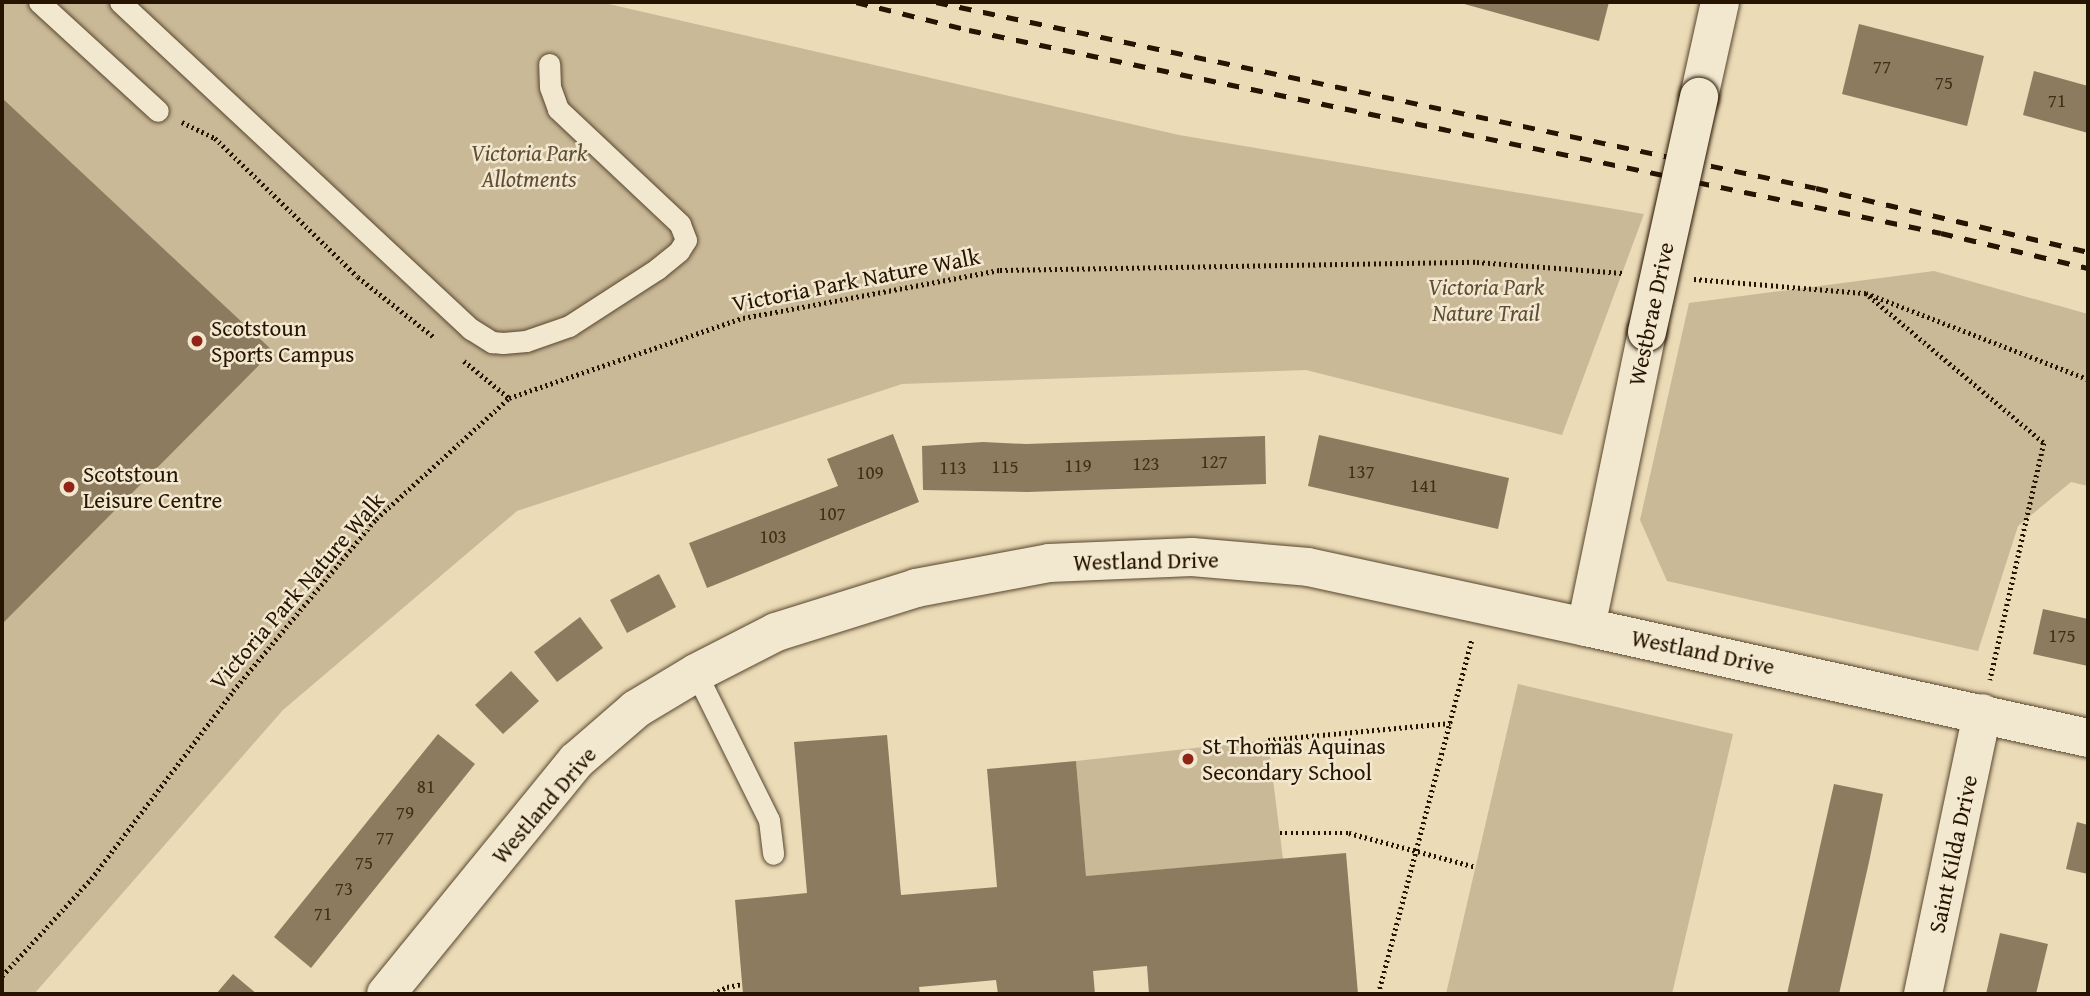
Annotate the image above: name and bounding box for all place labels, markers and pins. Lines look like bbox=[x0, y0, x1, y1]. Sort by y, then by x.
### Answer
place label: Scotstoun Sports Campus bbox=[211, 314, 354, 368]
marker: Scotstoun Sports Campus bbox=[189, 333, 205, 349]
place label: Scotstoun Leisure Centre bbox=[83, 460, 222, 514]
marker: Scotstoun Leisure Centre bbox=[61, 479, 77, 495]
place label: St Thomas Aquinas Secondary School bbox=[1202, 732, 1386, 786]
marker: St Thomas Aquinas Secondary School bbox=[1180, 751, 1196, 767]

